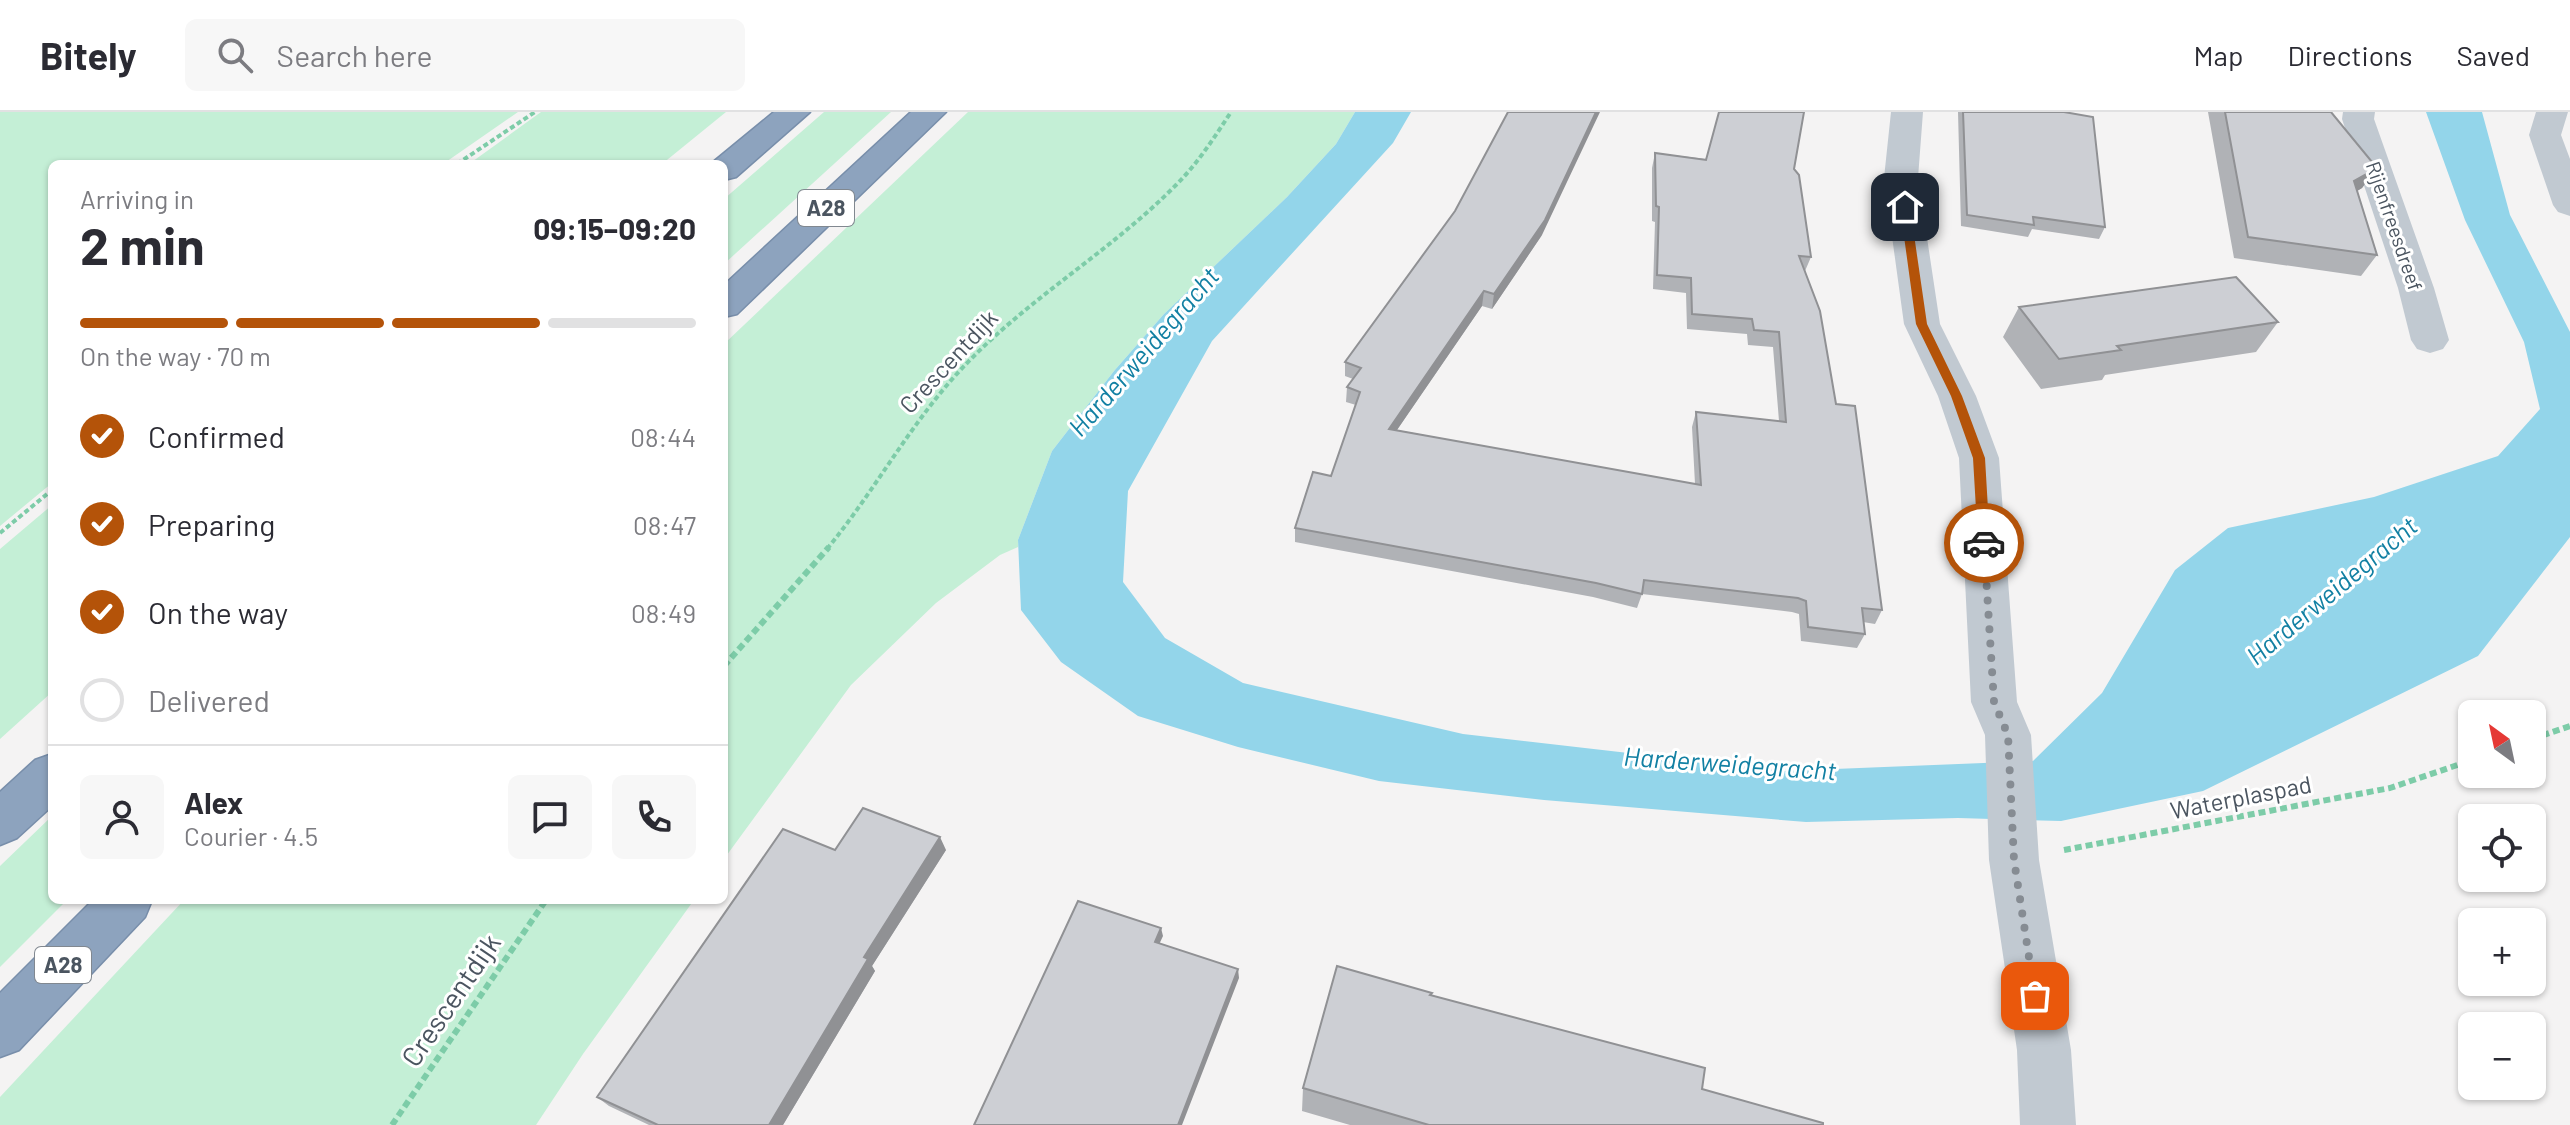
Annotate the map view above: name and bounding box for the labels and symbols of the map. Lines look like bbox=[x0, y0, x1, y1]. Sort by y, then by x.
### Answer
street label: Rijenfreesdreef bbox=[2362, 158, 2428, 293]
pin bbox=[1871, 173, 1939, 241]
road number: A28 bbox=[798, 190, 854, 226]
water label: Harderweidegracht bbox=[1061, 260, 1225, 442]
street label: Crescentdijk bbox=[893, 303, 1003, 419]
courier bbox=[1944, 503, 2024, 583]
water label: Harderweidegracht bbox=[2239, 509, 2423, 670]
north arrow bbox=[2458, 700, 2546, 788]
water label: Harderweidegracht bbox=[1623, 740, 1838, 785]
street label: Waterplaspad bbox=[2168, 769, 2314, 824]
street label: Crescentdijk bbox=[393, 927, 507, 1072]
road number: A28 bbox=[35, 947, 91, 983]
pin bbox=[2001, 962, 2069, 1030]

